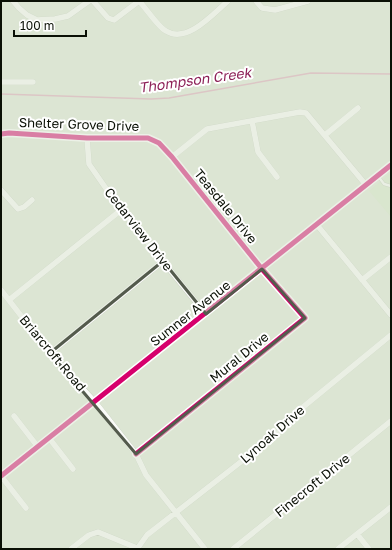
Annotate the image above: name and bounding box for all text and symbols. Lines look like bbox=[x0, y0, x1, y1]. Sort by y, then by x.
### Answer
scale bar bbox=[14, 12, 86, 38]
text: 100 m bbox=[20, 18, 54, 33]
water label: Thompson Creek bbox=[137, 63, 254, 96]
street label: Shelter Grove Drive bbox=[19, 114, 139, 134]
street label: Teasdale Drive bbox=[191, 166, 261, 246]
street label: Cedarview Drive bbox=[101, 184, 177, 274]
street label: Sumner Avenue bbox=[147, 277, 233, 349]
street label: Briarcroft Road bbox=[17, 312, 89, 394]
street label: Mural Drive bbox=[206, 328, 272, 386]
street label: Lynoak Drive bbox=[237, 402, 307, 466]
street label: Finecroft Drive bbox=[271, 450, 353, 520]

